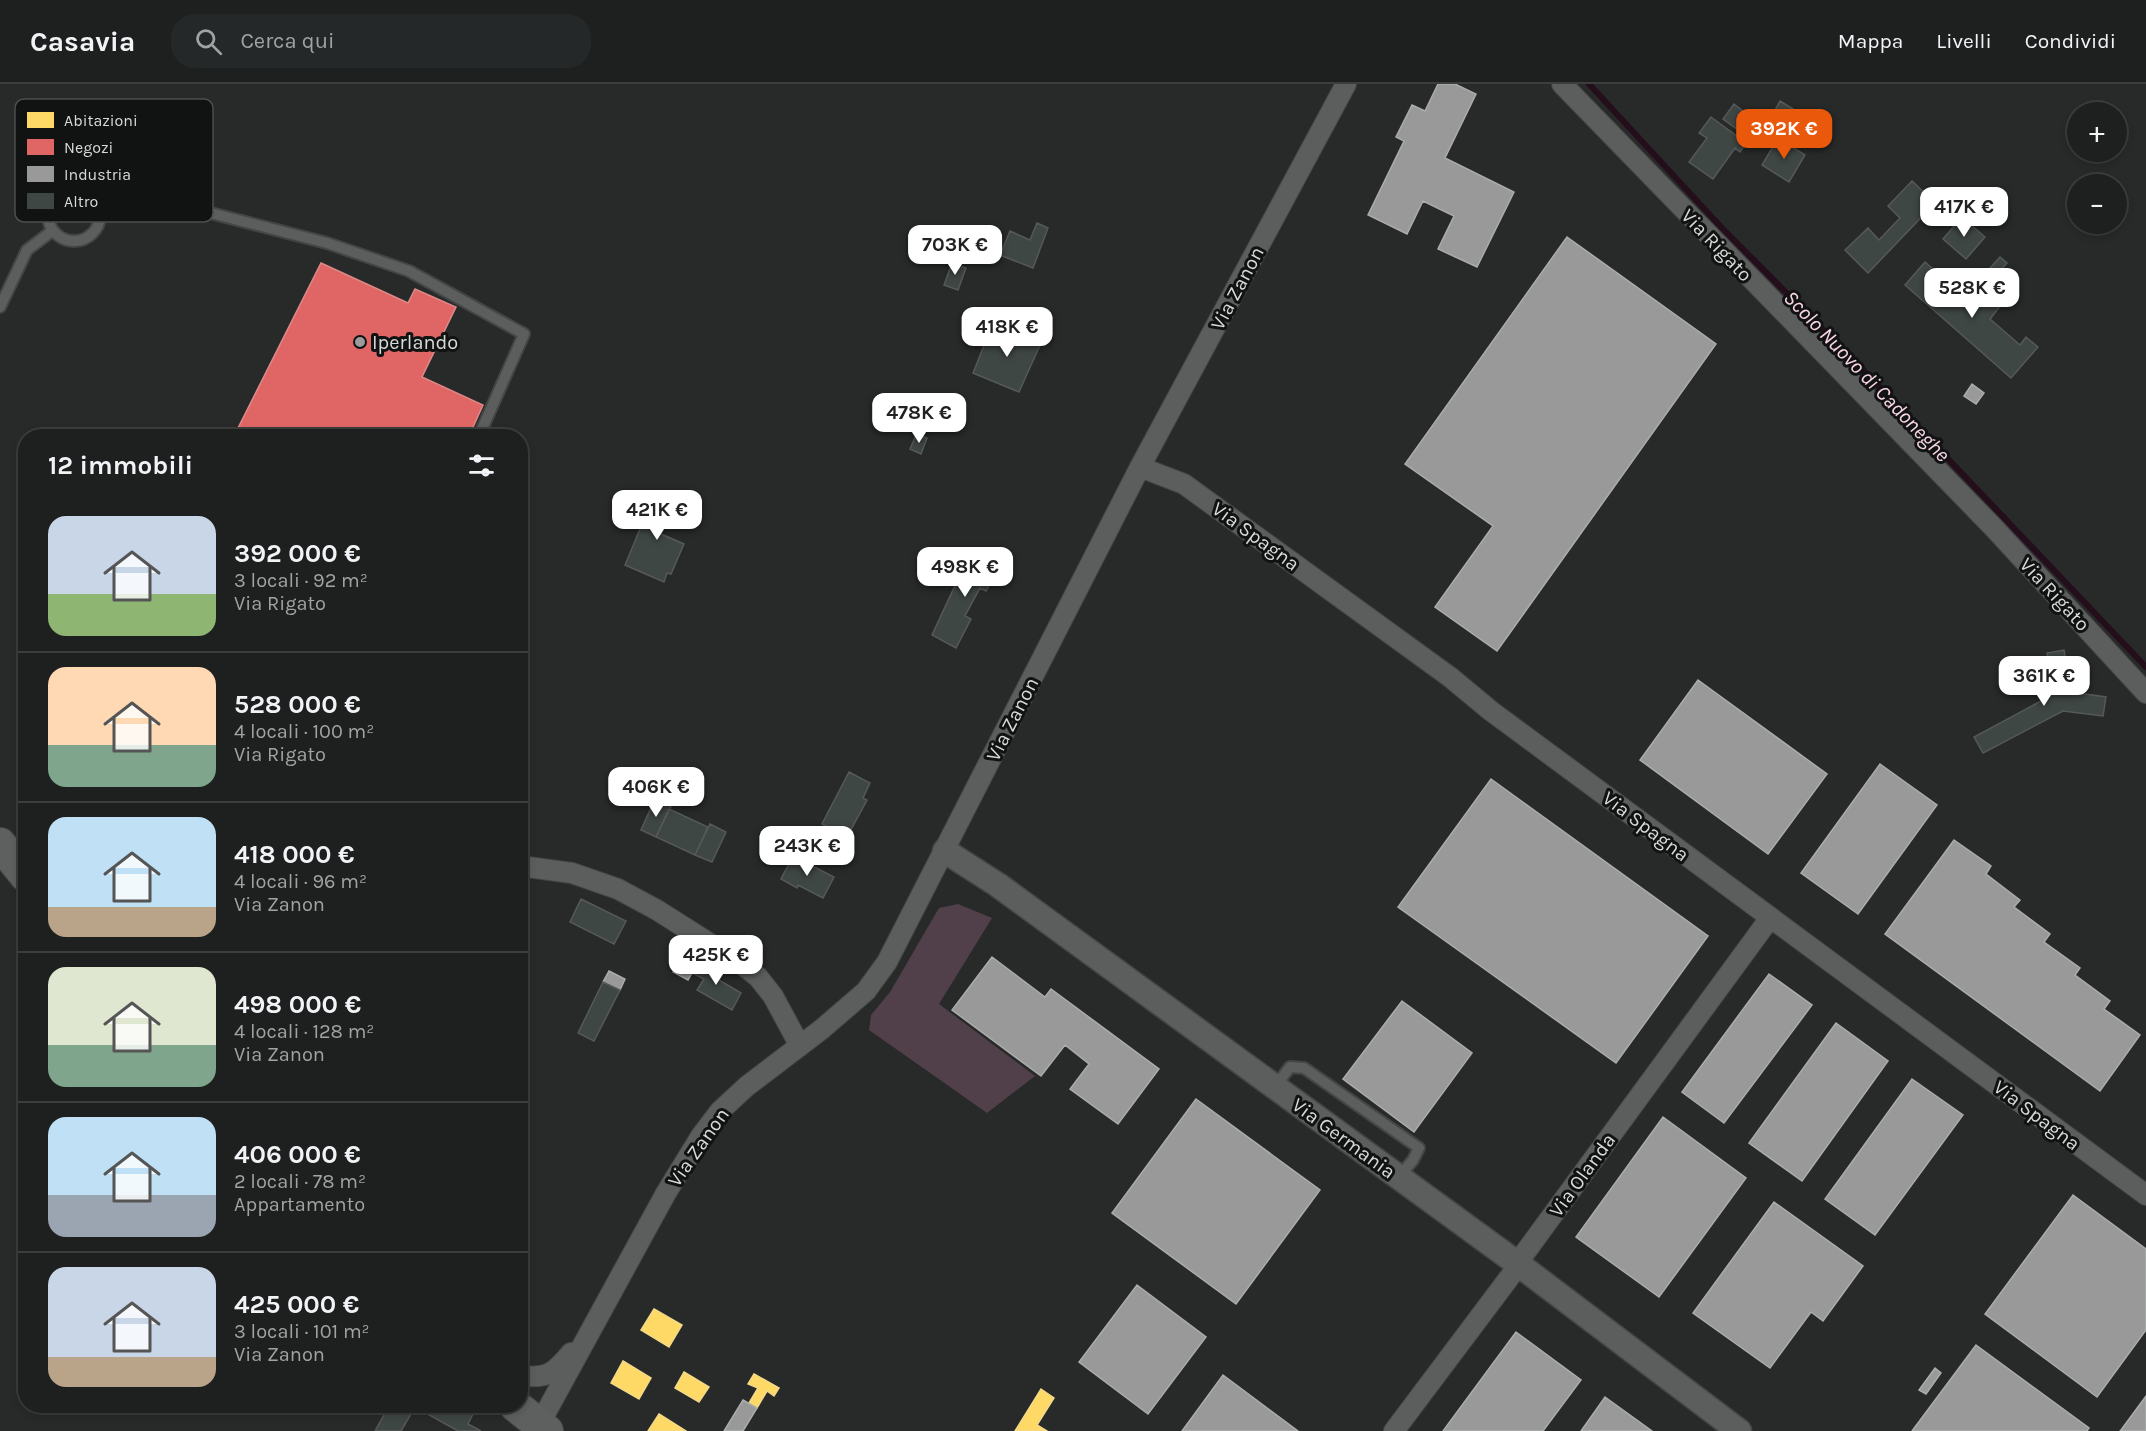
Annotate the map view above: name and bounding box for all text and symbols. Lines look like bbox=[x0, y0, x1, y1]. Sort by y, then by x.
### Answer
search box bbox=[171, 14, 591, 68]
text: Casavia bbox=[30, 25, 135, 58]
icon: search bbox=[192, 25, 225, 58]
text: Cerca qui bbox=[240, 28, 335, 54]
text: Mappa bbox=[1838, 29, 1903, 53]
text: Livelli bbox=[1936, 29, 1992, 53]
text: Condividi bbox=[2025, 29, 2116, 53]
legend bbox=[15, 99, 213, 222]
map controls bbox=[2067, 102, 2127, 234]
button: + bbox=[2067, 102, 2127, 162]
pin: 392K € bbox=[1735, 109, 1833, 160]
text: Abitazioni bbox=[64, 111, 138, 130]
text: 392K € bbox=[1750, 117, 1818, 140]
text: Negozi bbox=[64, 138, 113, 157]
text: Industria bbox=[64, 165, 131, 184]
button: − bbox=[2067, 174, 2127, 234]
pin: 417K € bbox=[1915, 187, 2013, 238]
text: Altro bbox=[64, 192, 98, 211]
text: 417K € bbox=[1934, 195, 1994, 218]
street label: Via Rigato bbox=[1676, 204, 1757, 286]
pin: 703K € bbox=[906, 225, 1004, 276]
text: 703K € bbox=[922, 233, 988, 256]
street label: Via Zanon bbox=[1206, 243, 1269, 334]
pin: 528K € bbox=[1923, 268, 2021, 319]
text: 528K € bbox=[1938, 276, 2006, 299]
water label: Scolo Nuovo di Cadoneghe bbox=[1779, 285, 1955, 467]
pin: 418K € bbox=[958, 307, 1056, 358]
text: 418K € bbox=[976, 315, 1038, 338]
place label: Iperlando bbox=[372, 331, 458, 354]
marker: Iperlando bbox=[353, 335, 367, 349]
pin: 478K € bbox=[870, 393, 968, 444]
text: 478K € bbox=[886, 401, 952, 424]
icon: filters bbox=[465, 449, 498, 482]
text: 12 immobili bbox=[48, 450, 193, 481]
pin: 421K € bbox=[608, 490, 706, 541]
street label: Via Spagna bbox=[1208, 497, 1304, 576]
text: 421K € bbox=[626, 498, 688, 521]
text: 392 000 € bbox=[234, 538, 361, 569]
icon: home bbox=[96, 540, 168, 612]
pin: 498K € bbox=[916, 547, 1014, 598]
street label: Via Rigato bbox=[2015, 553, 2094, 636]
text: 498K € bbox=[931, 555, 999, 578]
text: 3 locali · 92 m² bbox=[234, 569, 368, 592]
text: Via Rigato bbox=[234, 592, 326, 615]
pin: 361K € bbox=[1995, 656, 2093, 707]
text: 361K € bbox=[2013, 664, 2075, 687]
street label: Via Zanon bbox=[982, 674, 1043, 765]
text: 528 000 € bbox=[234, 689, 361, 720]
icon: home bbox=[96, 691, 168, 763]
text: 4 locali · 100 m² bbox=[234, 720, 374, 743]
text: Via Rigato bbox=[234, 743, 326, 766]
pin: 406K € bbox=[607, 767, 705, 818]
text: 406K € bbox=[622, 775, 690, 798]
street label: Via Spagna bbox=[1598, 786, 1693, 866]
pin: 243K € bbox=[758, 826, 856, 877]
text: 243K € bbox=[773, 834, 841, 857]
text: 418 000 € bbox=[234, 839, 355, 870]
icon: home bbox=[96, 841, 168, 913]
text: 4 locali · 96 m² bbox=[234, 870, 367, 893]
text: Via Zanon bbox=[234, 893, 325, 916]
pin: 425K € bbox=[667, 935, 765, 986]
text: 425K € bbox=[683, 943, 749, 966]
text: 498 000 € bbox=[234, 989, 361, 1020]
icon: home bbox=[96, 991, 168, 1063]
text: 4 locali · 128 m² bbox=[234, 1020, 374, 1043]
text: Via Zanon bbox=[234, 1043, 325, 1066]
street label: Via Spagna bbox=[1989, 1075, 2084, 1155]
street label: Via Germania bbox=[1288, 1093, 1400, 1184]
street label: Via Zanon bbox=[663, 1103, 734, 1191]
street label: Via Olanda bbox=[1544, 1129, 1620, 1221]
text: 406 000 € bbox=[234, 1139, 361, 1170]
icon: home bbox=[96, 1141, 168, 1213]
text: 2 locali · 78 m² bbox=[234, 1170, 366, 1193]
text: Appartamento bbox=[234, 1193, 365, 1216]
text: 425 000 € bbox=[234, 1289, 359, 1320]
icon: home bbox=[96, 1291, 168, 1363]
text: 3 locali · 101 m² bbox=[234, 1320, 370, 1343]
text: Via Zanon bbox=[234, 1343, 325, 1366]

